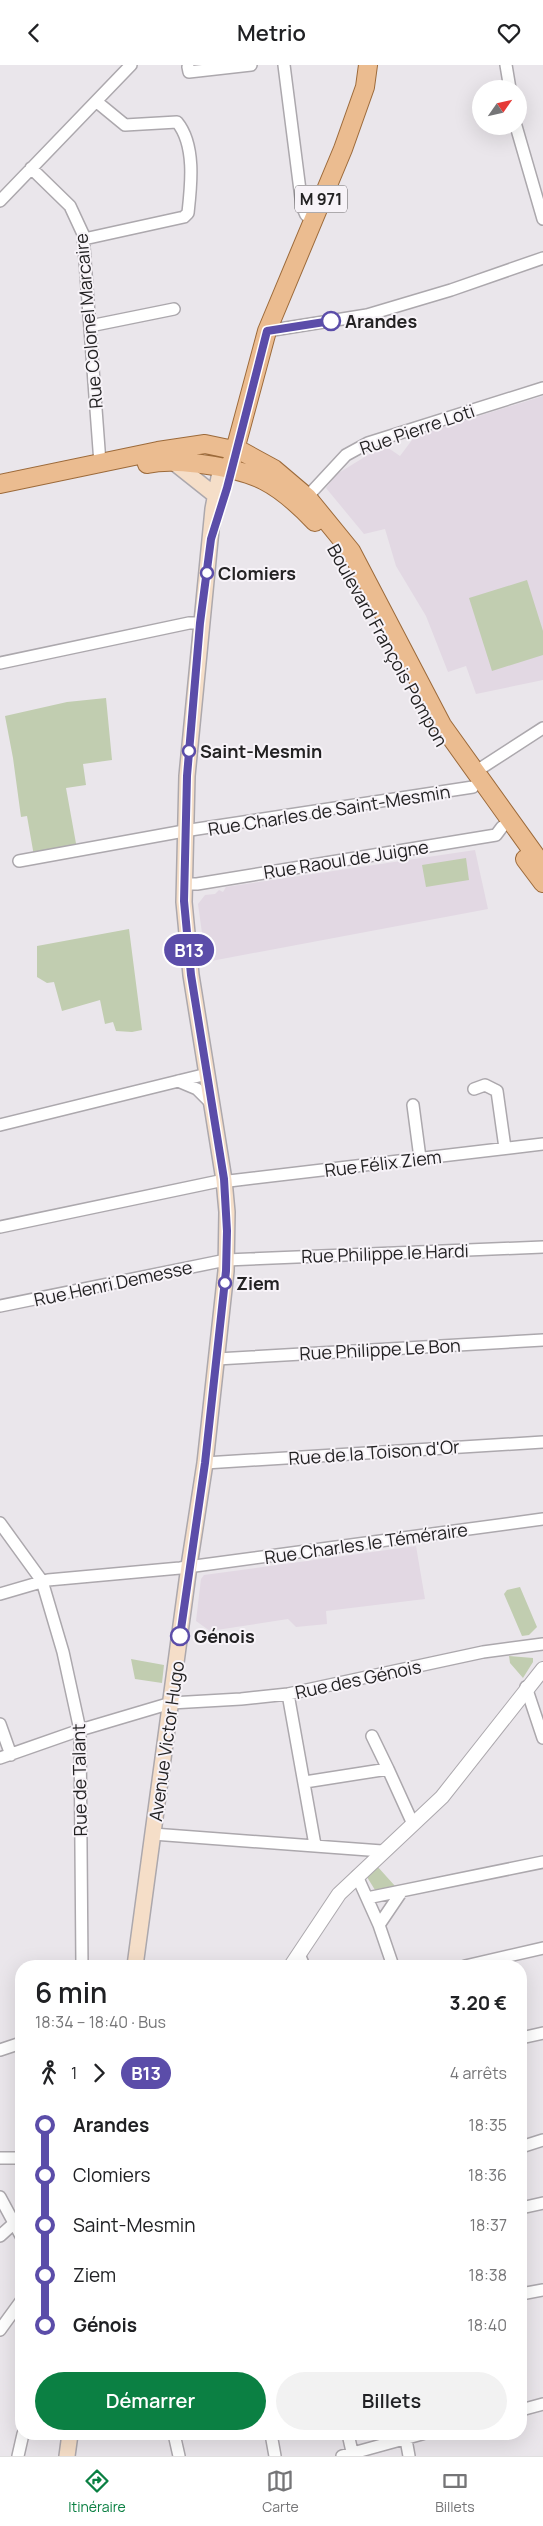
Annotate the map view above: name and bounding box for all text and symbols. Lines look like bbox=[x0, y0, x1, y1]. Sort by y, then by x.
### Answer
text: Metrio bbox=[237, 18, 306, 48]
icon: back bbox=[20, 19, 48, 47]
icon: heart bbox=[495, 19, 523, 47]
north arrow bbox=[472, 80, 528, 135]
map controls bbox=[472, 80, 527, 135]
road number: M 971 bbox=[295, 185, 347, 213]
street label: Rue Colonel Marcaire bbox=[68, 232, 108, 410]
place label: Arandes bbox=[345, 309, 417, 333]
marker: Arandes bbox=[321, 311, 341, 331]
street label: Rue Pierre Loti bbox=[356, 398, 478, 460]
street label: Boulevard François Pompon bbox=[322, 539, 454, 751]
place label: Clomiers bbox=[218, 561, 296, 585]
marker: Clomiers bbox=[200, 566, 214, 580]
place label: Saint-Mesmin bbox=[200, 739, 322, 763]
marker: Saint-Mesmin bbox=[182, 744, 196, 758]
street label: Rue Charles de Saint-Mesmin bbox=[206, 779, 452, 841]
street label: Rue Raoul de Juigne bbox=[262, 834, 430, 884]
line badge: B13 bbox=[160, 934, 218, 966]
text: B13 bbox=[174, 938, 204, 962]
street label: Rue Félix Ziem bbox=[323, 1144, 443, 1182]
street label: Rue Philippe le Hardi bbox=[301, 1238, 469, 1268]
street label: Rue Henri Demesse bbox=[32, 1255, 194, 1311]
place label: Ziem bbox=[236, 1271, 280, 1295]
marker: Ziem bbox=[218, 1276, 232, 1290]
street label: Rue Philippe Le Bon bbox=[299, 1333, 461, 1365]
street label: Rue de la Toison d'Or bbox=[288, 1434, 461, 1470]
street label: Rue Charles le Téméraire bbox=[263, 1517, 469, 1569]
place label: Génois bbox=[194, 1624, 255, 1648]
marker: Génois bbox=[170, 1626, 190, 1646]
street label: Rue des Génois bbox=[293, 1654, 423, 1704]
street label: Avenue Victor Hugo bbox=[143, 1659, 189, 1823]
street label: Rue de Talant bbox=[66, 1724, 92, 1836]
text: 6 min bbox=[35, 1973, 107, 2011]
text: 3.20 € bbox=[450, 1990, 507, 2016]
text: 18:34 – 18:40 · Bus bbox=[35, 2011, 166, 2033]
icon: walk bbox=[35, 2059, 63, 2087]
icon: forward bbox=[85, 2059, 113, 2087]
text: B13 bbox=[131, 2061, 161, 2085]
text: 1 bbox=[71, 2062, 77, 2084]
text: 4 arrêts bbox=[450, 2062, 507, 2084]
text: Arandes bbox=[73, 2112, 149, 2138]
text: 18:35 bbox=[469, 2114, 507, 2136]
text: Clomiers bbox=[73, 2162, 150, 2188]
text: 18:36 bbox=[468, 2164, 507, 2186]
text: Saint-Mesmin bbox=[73, 2212, 195, 2238]
text: 18:37 bbox=[470, 2214, 507, 2236]
text: Ziem bbox=[73, 2262, 116, 2288]
text: 18:38 bbox=[469, 2264, 507, 2286]
text: Génois bbox=[73, 2312, 137, 2338]
text: 18:40 bbox=[467, 2314, 507, 2336]
button: Démarrer bbox=[35, 2372, 266, 2430]
button: Billets bbox=[276, 2372, 507, 2430]
tab: Itinéraire bbox=[68, 2467, 126, 2516]
tab: Carte bbox=[262, 2467, 299, 2516]
tab: Billets bbox=[435, 2467, 475, 2516]

